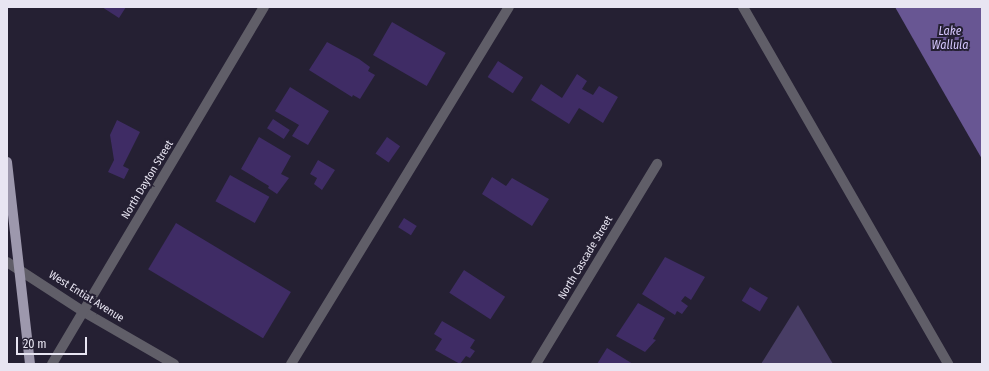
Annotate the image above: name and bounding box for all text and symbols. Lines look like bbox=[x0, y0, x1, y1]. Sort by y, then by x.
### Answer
water label: Lake Wallula bbox=[932, 25, 968, 53]
street label: North Dayton Street bbox=[119, 138, 177, 222]
street label: North Cascade Street bbox=[556, 214, 616, 302]
street label: West Entiat Avenue bbox=[46, 269, 126, 325]
scale bar bbox=[18, 329, 89, 355]
text: 20 m bbox=[23, 337, 47, 351]

